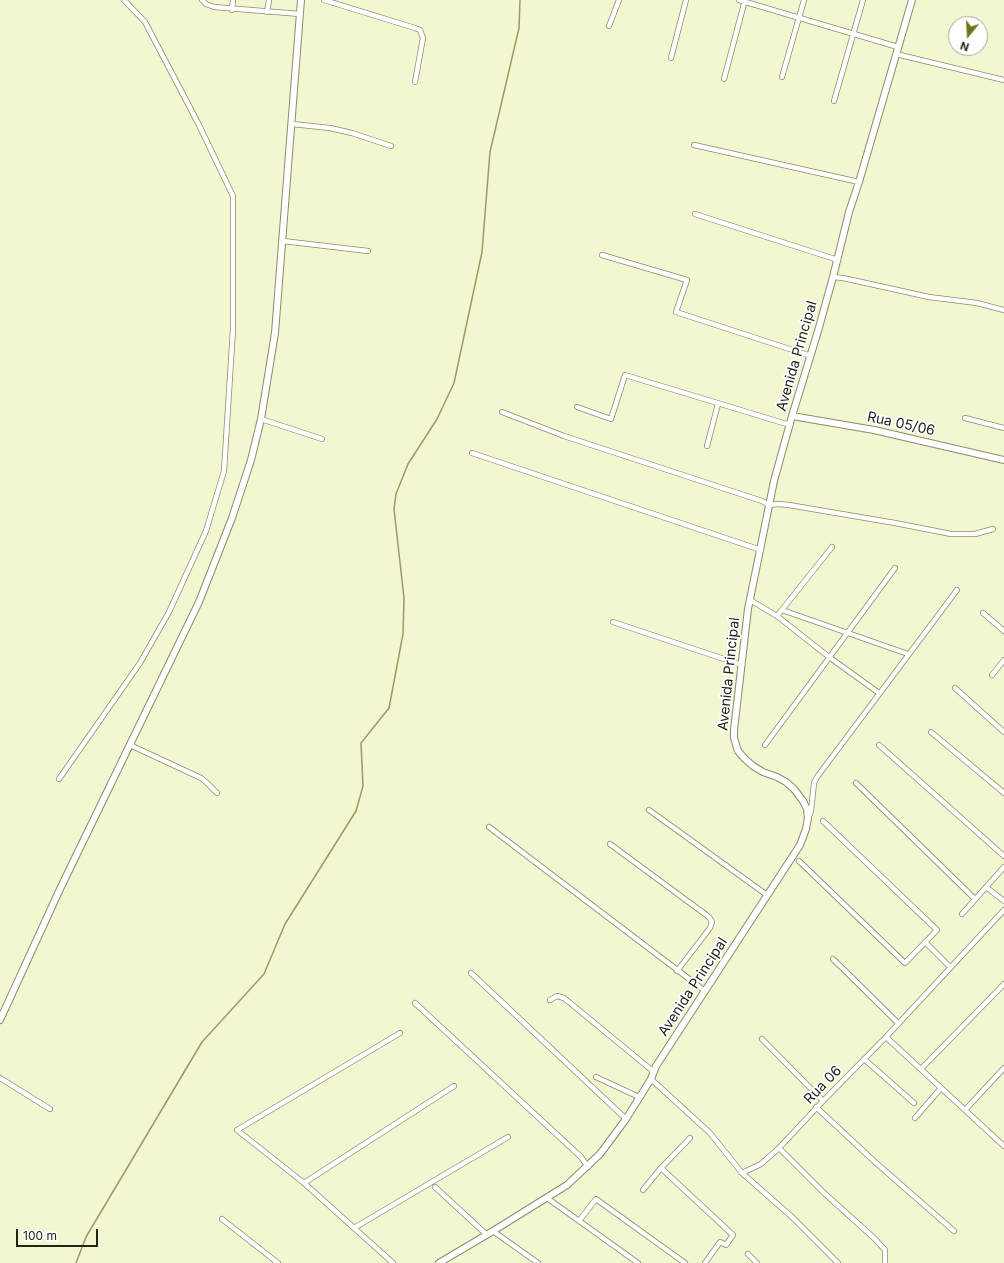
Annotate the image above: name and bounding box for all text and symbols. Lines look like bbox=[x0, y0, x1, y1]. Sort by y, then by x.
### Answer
north arrow bbox=[948, 16, 988, 56]
text: N bbox=[958, 39, 971, 54]
street label: Avenida Principal bbox=[773, 299, 821, 413]
street label: Rua 05/06 bbox=[866, 409, 936, 439]
street label: Avenida Principal bbox=[715, 616, 743, 732]
street label: Avenida Principal bbox=[655, 935, 731, 1039]
street label: Rua 06 bbox=[801, 1062, 845, 1108]
scale bar bbox=[18, 1221, 100, 1247]
text: 100 m bbox=[23, 1228, 57, 1243]

